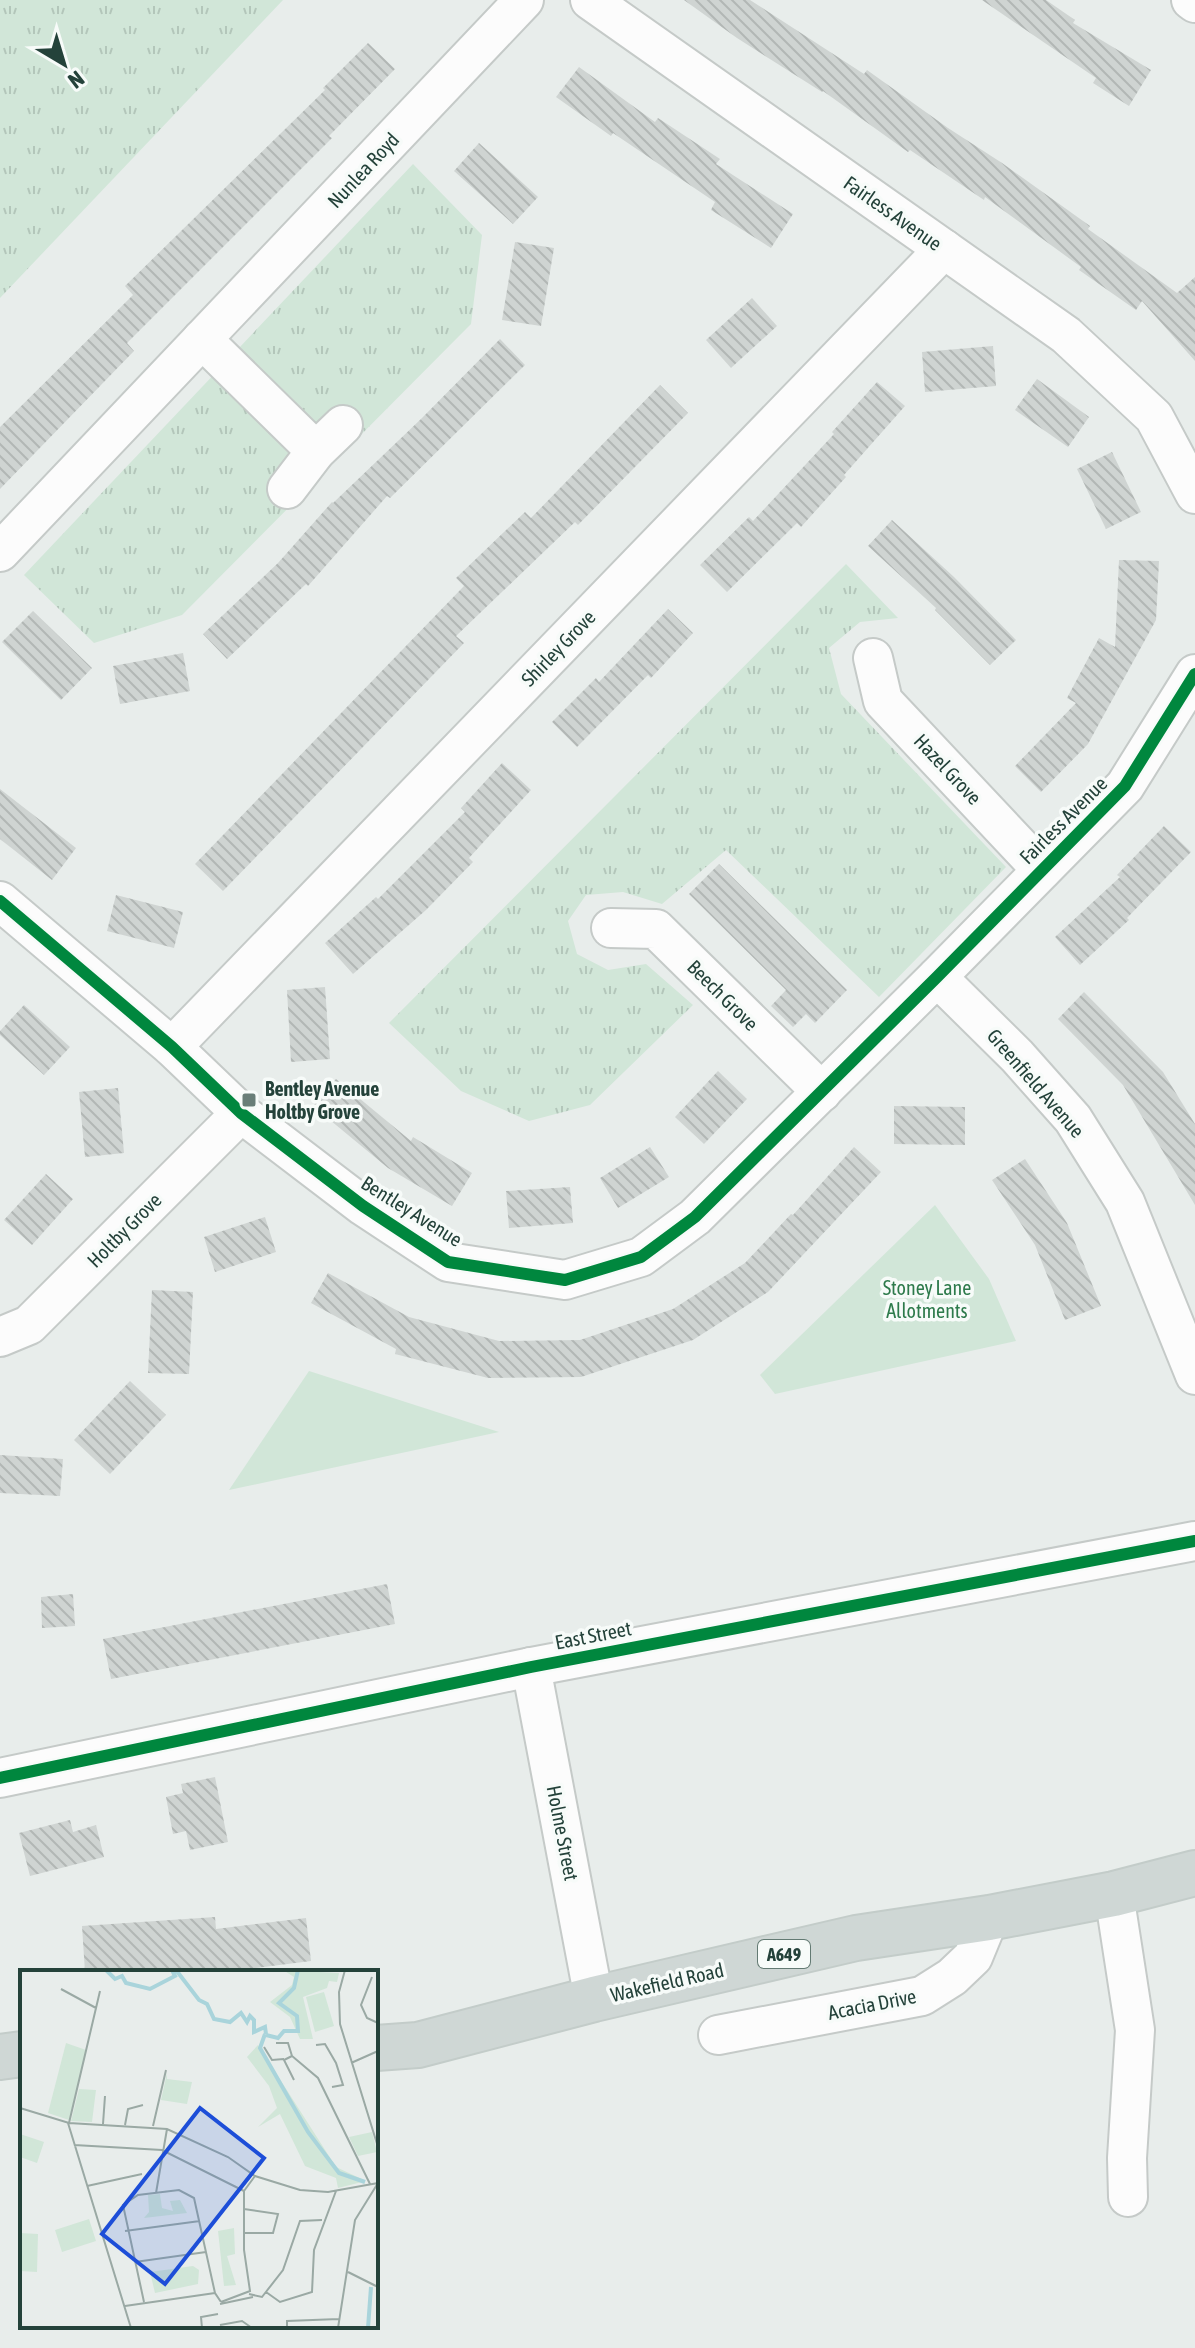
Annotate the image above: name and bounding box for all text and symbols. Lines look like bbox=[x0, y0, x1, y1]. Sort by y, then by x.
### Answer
north arrow bbox=[24, 24, 104, 104]
text: N bbox=[63, 66, 89, 94]
street label: Nunlea Royd bbox=[322, 128, 404, 212]
street label: Fairless Avenue bbox=[840, 171, 946, 255]
street label: Shirley Grove bbox=[516, 605, 600, 691]
street label: Hazel Grove bbox=[910, 729, 986, 809]
street label: Fairless Avenue bbox=[1015, 772, 1111, 868]
street label: Beech Grove bbox=[683, 955, 763, 1035]
street label: Greenfield Avenue bbox=[983, 1024, 1089, 1142]
place label: Bentley Avenue Holtby Grove bbox=[265, 1077, 379, 1123]
marker: Bentley Avenue Holtby Grove bbox=[240, 1091, 258, 1109]
street label: Bentley Avenue bbox=[357, 1171, 467, 1251]
street label: Holtby Grove bbox=[82, 1188, 166, 1272]
park label: Stoney Lane Allotments bbox=[883, 1276, 971, 1322]
street label: East Street bbox=[553, 1616, 633, 1654]
street label: Holme Street bbox=[543, 1783, 584, 1883]
road number: A649 bbox=[758, 1940, 810, 1968]
street label: Wakefield Road bbox=[608, 1958, 726, 2006]
inset map bbox=[20, 1970, 378, 2328]
street label: Acacia Drive bbox=[826, 1984, 918, 2024]

